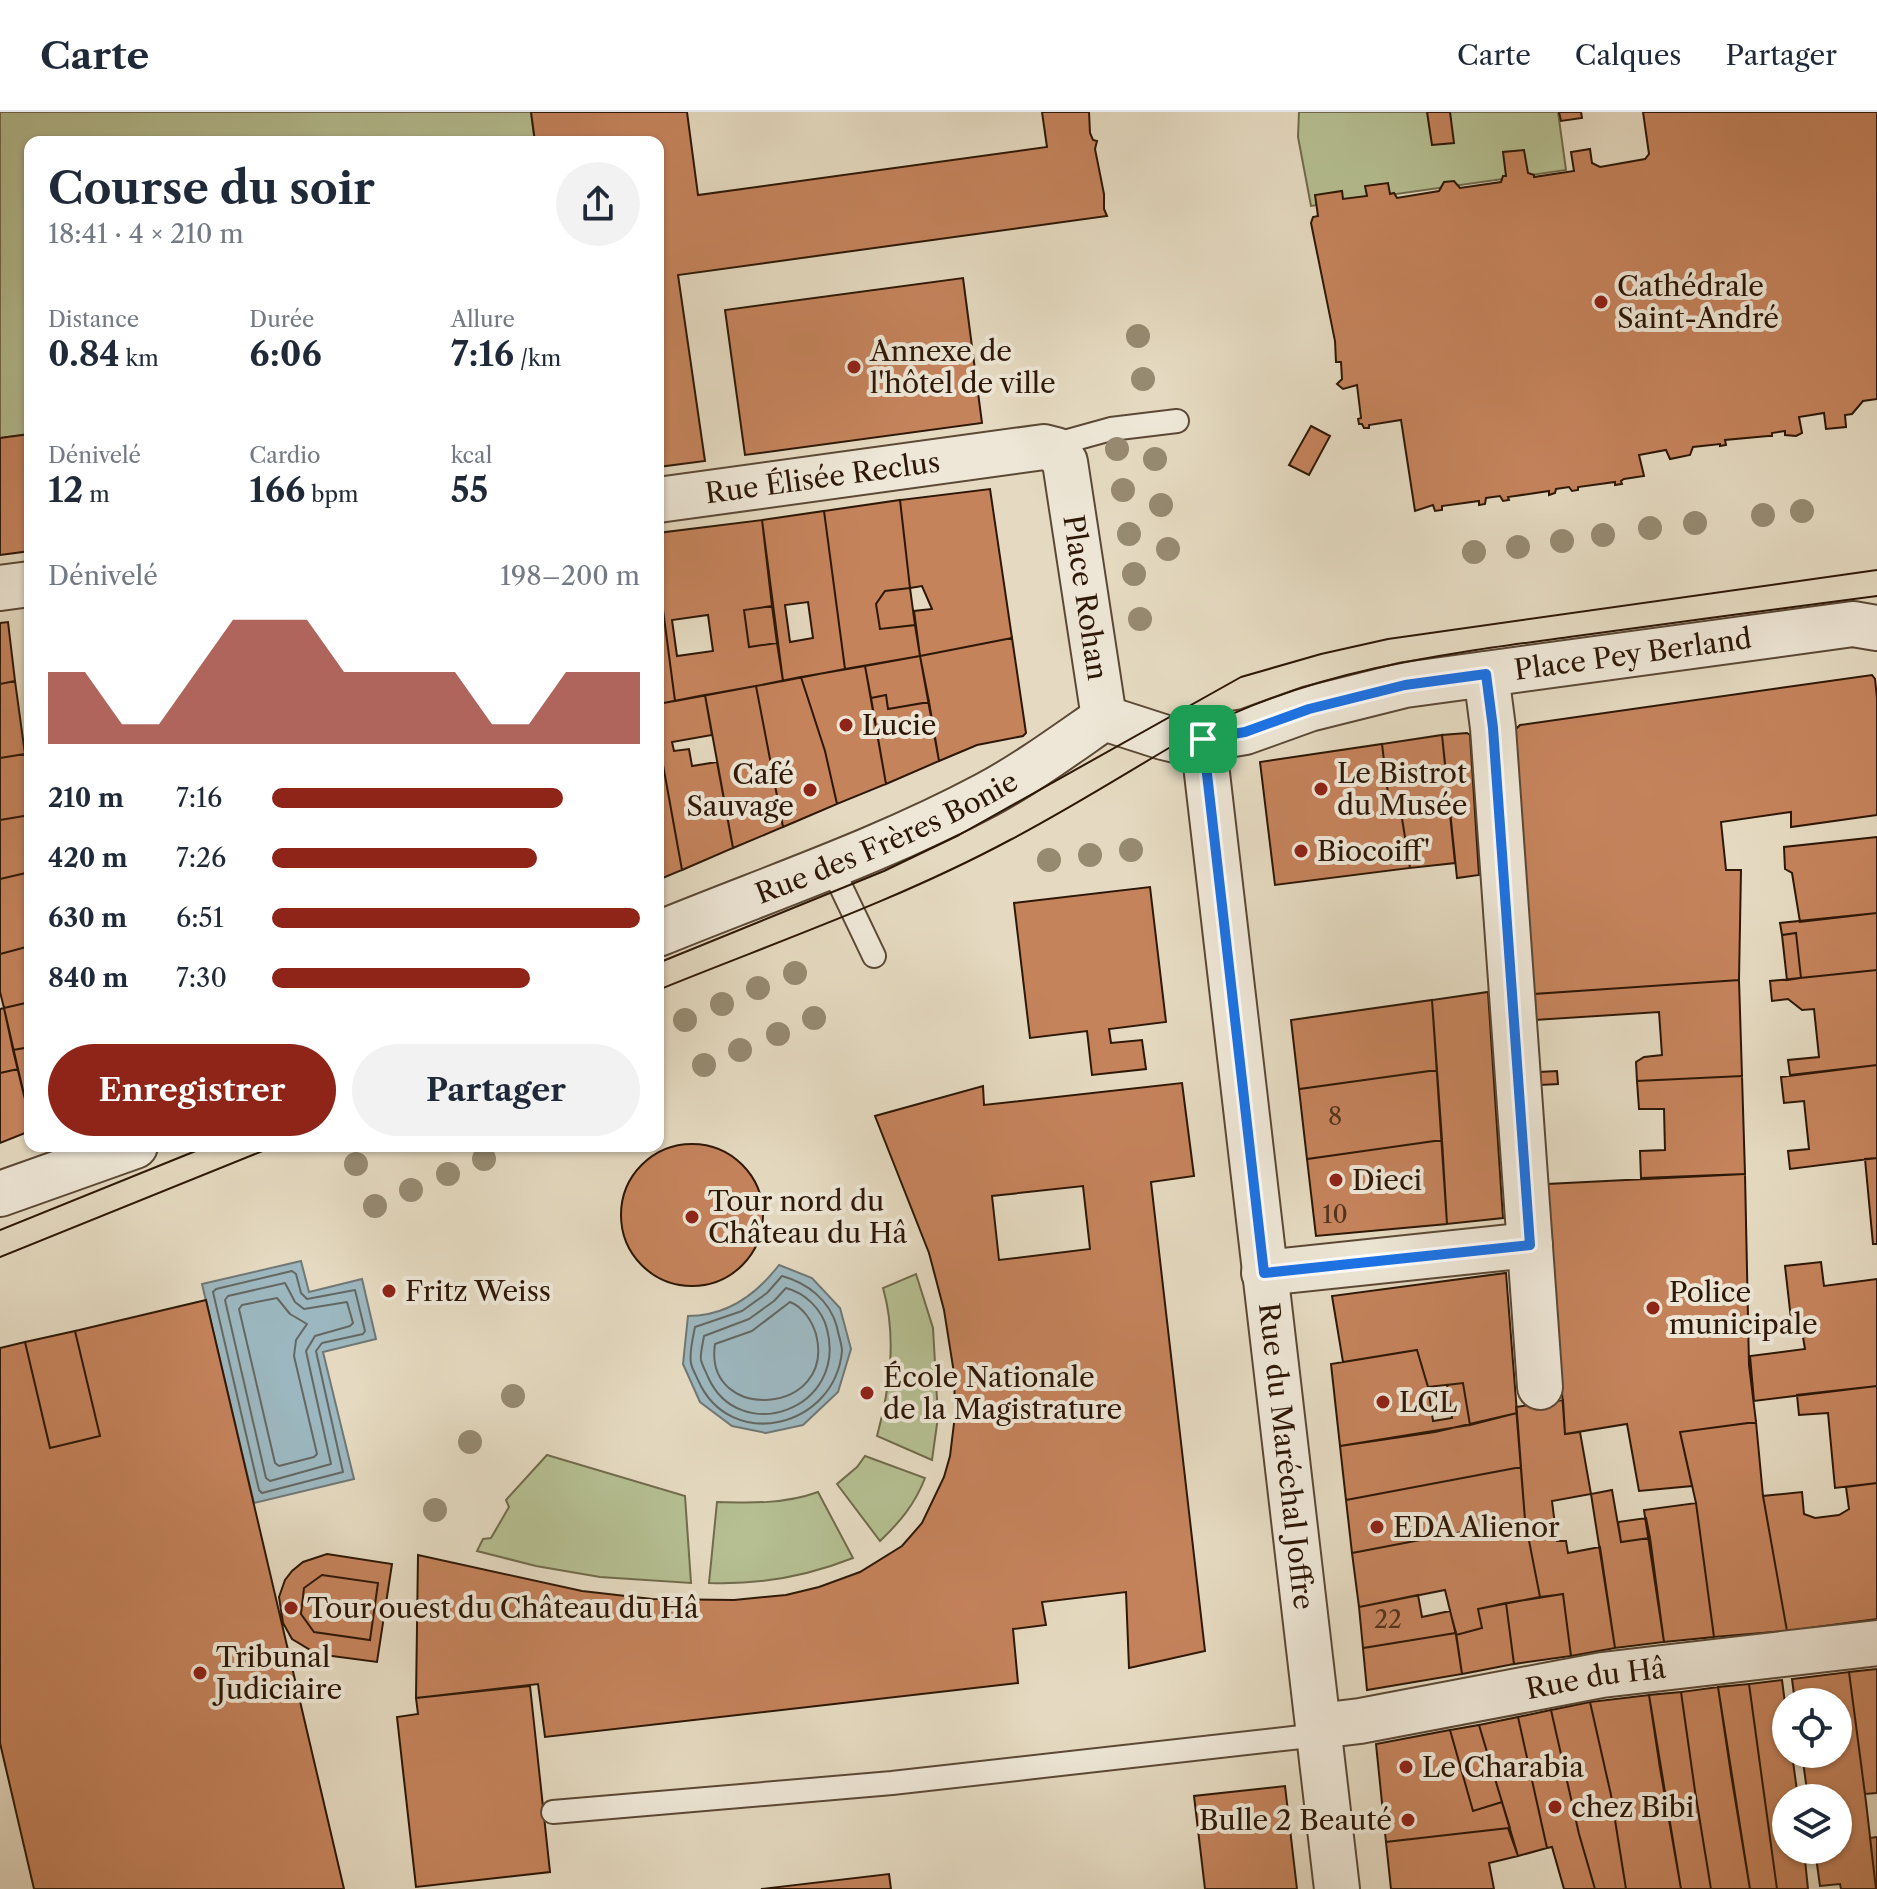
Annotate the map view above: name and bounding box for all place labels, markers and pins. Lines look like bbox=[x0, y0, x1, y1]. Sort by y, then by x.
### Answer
place label: Cathédrale Saint-André bbox=[1617, 269, 1779, 335]
marker: Cathédrale Saint-André bbox=[1592, 293, 1610, 311]
place label: Annexe de l'hôtel de ville bbox=[869, 334, 1056, 400]
marker: Annexe de l'hôtel de ville bbox=[845, 358, 863, 376]
pin bbox=[1169, 705, 1237, 773]
place label: Lucie bbox=[862, 708, 937, 742]
marker: Lucie bbox=[837, 716, 855, 734]
place label: Le Bistrot du Musée bbox=[1337, 756, 1467, 822]
place label: Café Sauvage bbox=[686, 757, 794, 823]
marker: Le Bistrot du Musée bbox=[1312, 780, 1330, 798]
marker: Café Sauvage bbox=[801, 781, 819, 799]
place label: Biocoiff' bbox=[1317, 834, 1430, 868]
marker: Biocoiff' bbox=[1292, 842, 1310, 860]
place label: Dieci bbox=[1352, 1163, 1422, 1197]
marker: Dieci bbox=[1327, 1171, 1345, 1189]
place label: Tour nord du Château du Hâ bbox=[708, 1184, 907, 1250]
marker: Tour nord du Château du Hâ bbox=[683, 1208, 701, 1226]
place label: Fritz Weiss bbox=[405, 1274, 551, 1308]
place label: Police municipale bbox=[1669, 1275, 1818, 1341]
marker: Fritz Weiss bbox=[380, 1282, 398, 1300]
marker: Police municipale bbox=[1644, 1299, 1662, 1317]
place label: École Nationale de la Magistrature bbox=[883, 1360, 1122, 1426]
marker: École Nationale de la Magistrature bbox=[858, 1384, 876, 1402]
place label: LCL bbox=[1399, 1385, 1457, 1419]
marker: LCL bbox=[1374, 1393, 1392, 1411]
place label: EDA Alienor bbox=[1393, 1510, 1560, 1544]
marker: EDA Alienor bbox=[1368, 1518, 1386, 1536]
place label: Tour ouest du Château du Hâ bbox=[307, 1591, 699, 1625]
marker: Tour ouest du Château du Hâ bbox=[282, 1599, 300, 1617]
place label: Tribunal Judiciaire bbox=[212, 1640, 342, 1706]
marker: Tribunal Judiciaire bbox=[191, 1664, 209, 1682]
place label: Le Charabia bbox=[1422, 1750, 1584, 1784]
marker: Le Charabia bbox=[1397, 1758, 1415, 1776]
place label: chez Bibi bbox=[1571, 1790, 1694, 1824]
marker: chez Bibi bbox=[1546, 1798, 1564, 1816]
place label: Bulle 2 Beauté bbox=[1199, 1803, 1392, 1837]
marker: Bulle 2 Beauté bbox=[1399, 1811, 1417, 1829]

